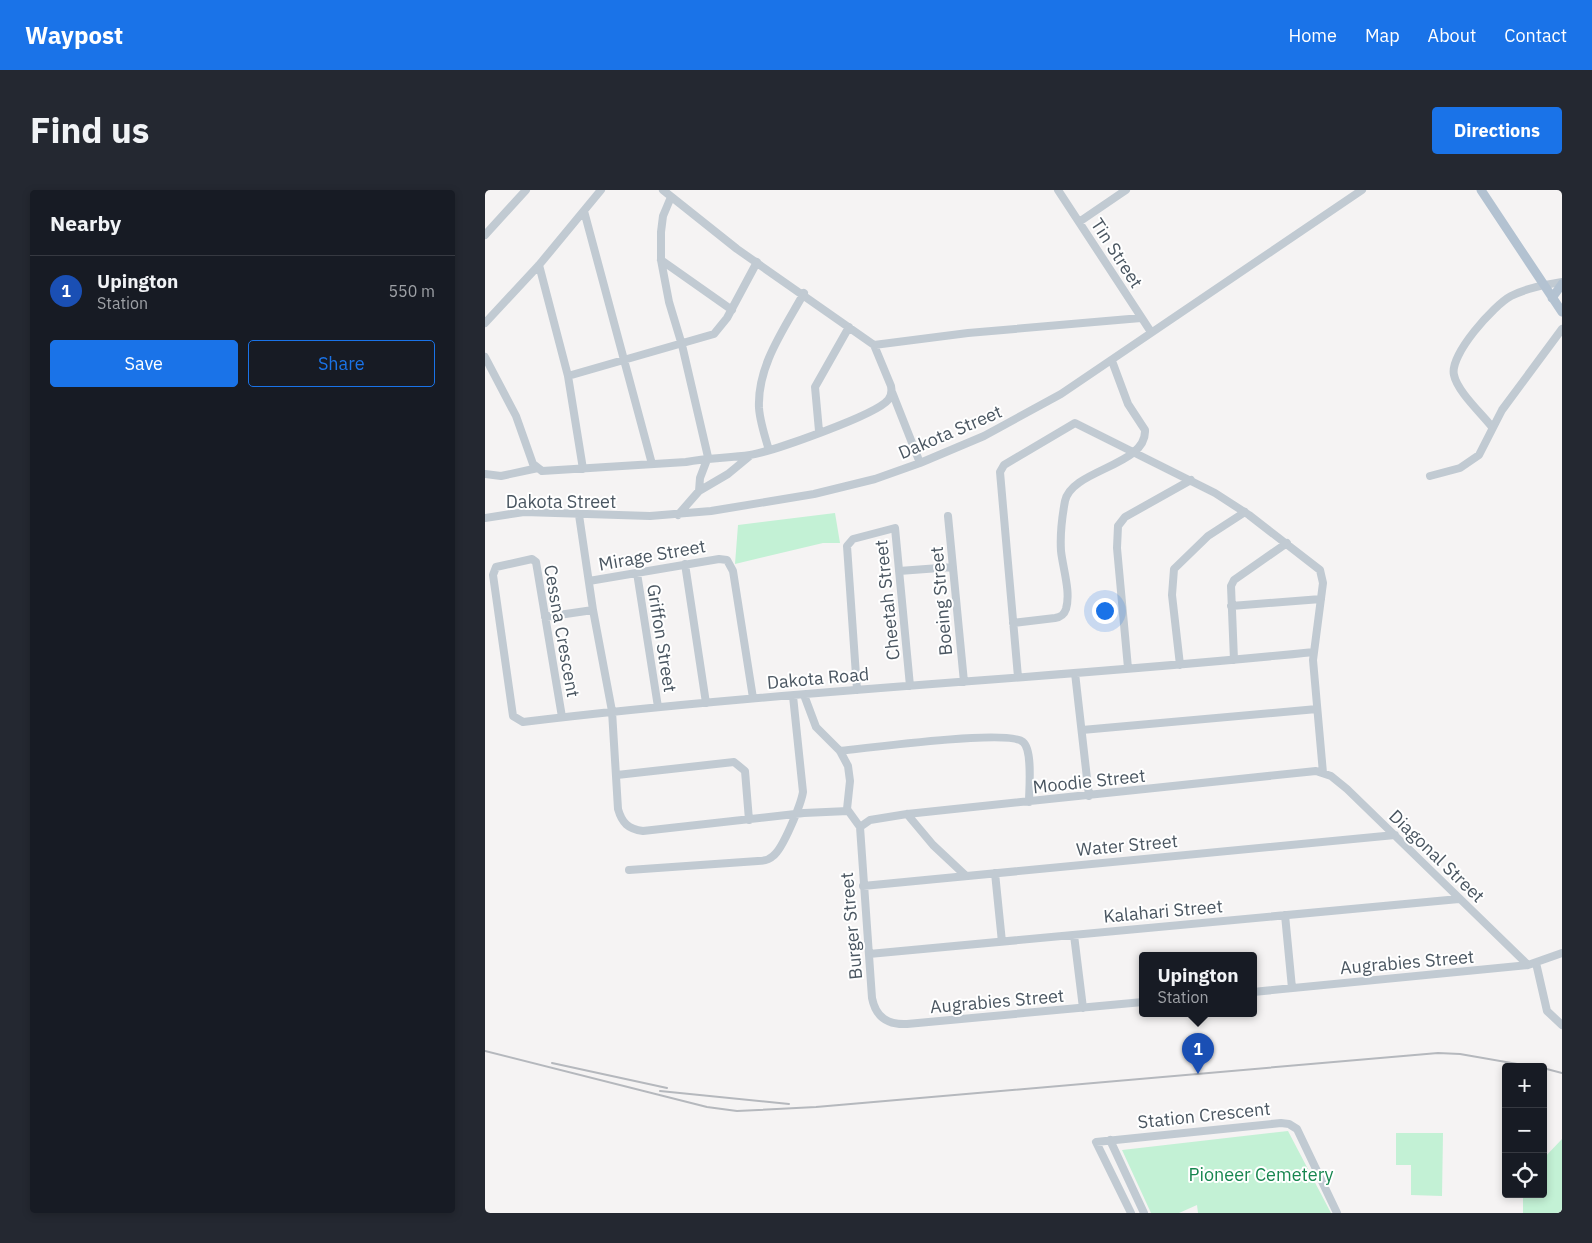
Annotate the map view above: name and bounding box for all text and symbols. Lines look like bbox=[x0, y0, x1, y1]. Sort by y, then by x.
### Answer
text: Waypost bbox=[25, 19, 123, 51]
text: Home bbox=[1289, 24, 1337, 47]
text: Map bbox=[1365, 24, 1400, 47]
text: About bbox=[1428, 24, 1476, 47]
text: Contact bbox=[1504, 24, 1567, 47]
text: Find us bbox=[30, 107, 149, 153]
button: Directions bbox=[1432, 107, 1562, 154]
text: Nearby bbox=[50, 209, 121, 237]
street label: Tin Street bbox=[1086, 214, 1148, 292]
text: Upington bbox=[97, 269, 178, 293]
text: 1 bbox=[61, 281, 71, 301]
text: 550 m bbox=[388, 281, 435, 301]
text: Station bbox=[97, 293, 148, 313]
button: Save bbox=[50, 340, 238, 387]
button: Share bbox=[248, 340, 435, 387]
street label: Dakota Street bbox=[895, 400, 1005, 464]
street label: Dakota Street bbox=[506, 490, 616, 513]
street label: Mirage Street bbox=[597, 534, 707, 576]
street label: Cheetah Street bbox=[869, 539, 905, 661]
street label: Boeing Street bbox=[925, 545, 957, 657]
street label: Cessna Crescent bbox=[539, 563, 585, 699]
street label: Griffon Street bbox=[642, 582, 682, 694]
your location bbox=[1092, 598, 1118, 624]
street label: Dakota Road bbox=[766, 662, 870, 694]
street label: Moodie Street bbox=[1031, 764, 1147, 798]
street label: Diagonal Street bbox=[1384, 805, 1490, 907]
street label: Water Street bbox=[1075, 829, 1179, 861]
street label: Burger Street bbox=[835, 871, 867, 981]
street label: Kalahari Street bbox=[1102, 894, 1224, 928]
street label: Augrabies Street bbox=[1339, 945, 1475, 979]
popup bbox=[1139, 952, 1257, 1017]
text: Upington bbox=[1157, 963, 1239, 987]
street label: Augrabies Street bbox=[929, 984, 1065, 1018]
text: Station bbox=[1157, 987, 1209, 1007]
pin: 1 bbox=[1182, 1033, 1214, 1074]
map controls bbox=[1502, 1063, 1547, 1198]
button: + bbox=[1502, 1063, 1547, 1108]
street label: Station Crescent bbox=[1136, 1097, 1272, 1133]
button: − bbox=[1502, 1108, 1547, 1153]
button: locate bbox=[1502, 1153, 1547, 1198]
park label: Pioneer Cemetery bbox=[1189, 1163, 1333, 1186]

